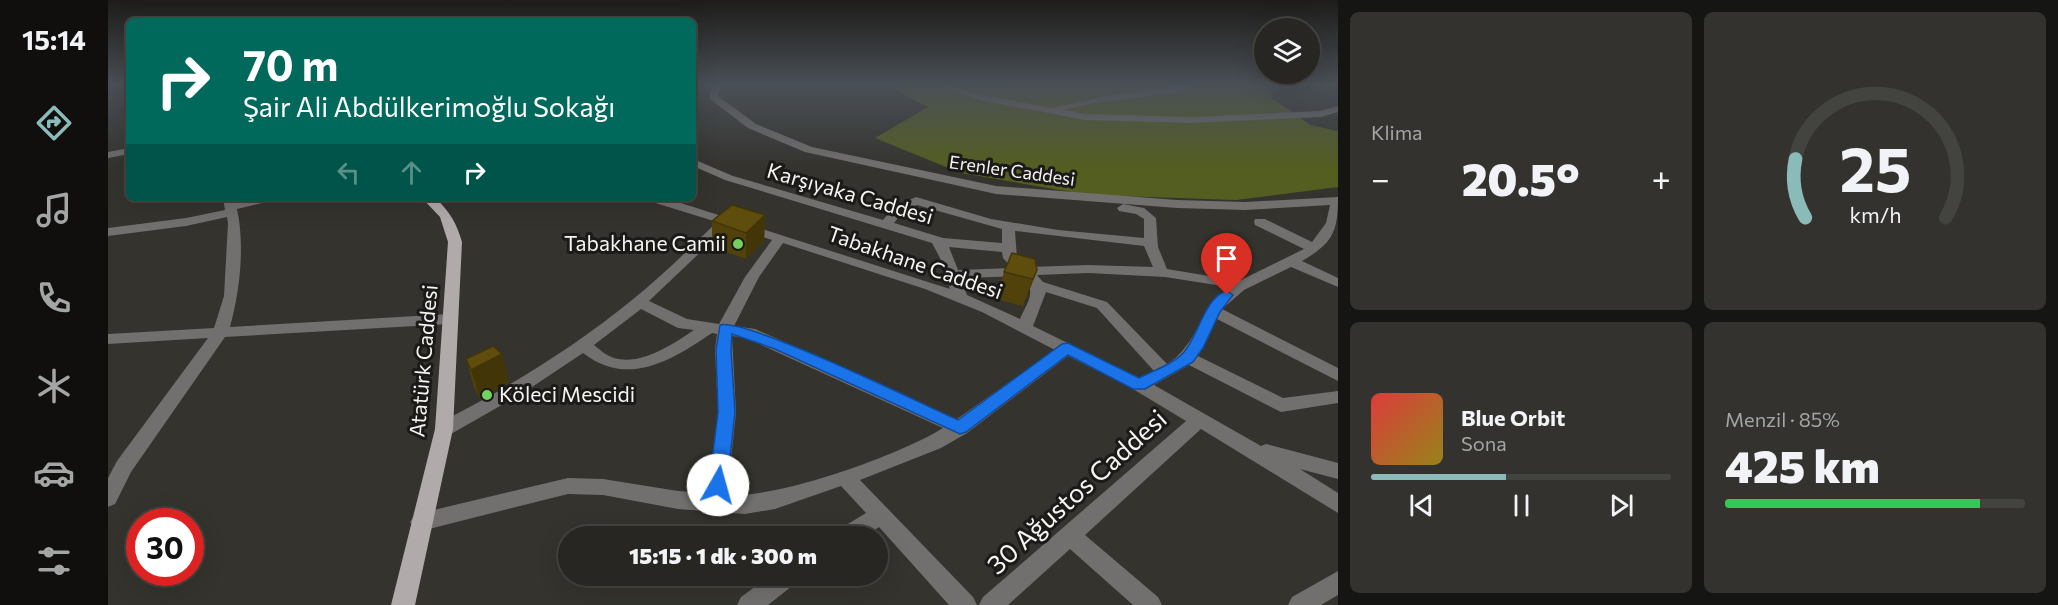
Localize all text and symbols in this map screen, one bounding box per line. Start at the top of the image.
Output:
map controls [1254,18,1320,84]
button: layers [1254,18,1320,84]
text: 15:14 [22,23,86,56]
text: 70 m [243,38,338,90]
icon: right [144,42,222,120]
text: Şair Ali Abdülkerimoğlu Sokağı [243,90,615,123]
icon: directions [33,102,75,144]
text: Klima [1371,120,1423,144]
text: 25 [1839,129,1911,205]
street label: Erenler Caddesi [948,150,1077,190]
text: 20.5° [1462,150,1580,205]
icon: left [332,156,365,189]
icon: ahead [395,156,428,189]
icon: right [458,156,491,189]
street label: Karşıyaka Caddesi [764,157,936,228]
text: − [1371,157,1390,198]
text: + [1652,157,1671,198]
icon: music [33,189,75,231]
text: km/h [1849,201,1901,227]
street label: Tabakhane Caddesi [825,220,1006,303]
place label: Tabakhane Camii [564,230,726,255]
pin [1201,233,1252,295]
marker: Tabakhane Camii [731,237,745,251]
icon: arrive [1210,242,1243,275]
icon: phone [33,277,75,319]
street label: Atatürk Caddesi [403,284,442,438]
icon: climate [33,365,75,407]
place label: Köleci Mescidi [499,381,635,406]
marker: Köleci Mescidi [480,388,494,402]
street label: 30 Ağustos Caddesi [980,402,1172,580]
text: Blue Orbit [1461,404,1565,431]
text: Menzil · 85% [1725,407,1840,431]
text: Sona [1461,431,1507,455]
text: 425 km [1725,437,1880,492]
icon: car [33,452,75,494]
position arrow [686,453,750,517]
icon: previous [1405,489,1438,522]
icon: pause [1505,489,1538,522]
icon: next [1605,489,1638,522]
speed limit sign: 30 [126,508,204,586]
icon: filters [33,540,75,582]
text: 15:15 · 1 dk · 300 m [629,542,817,569]

